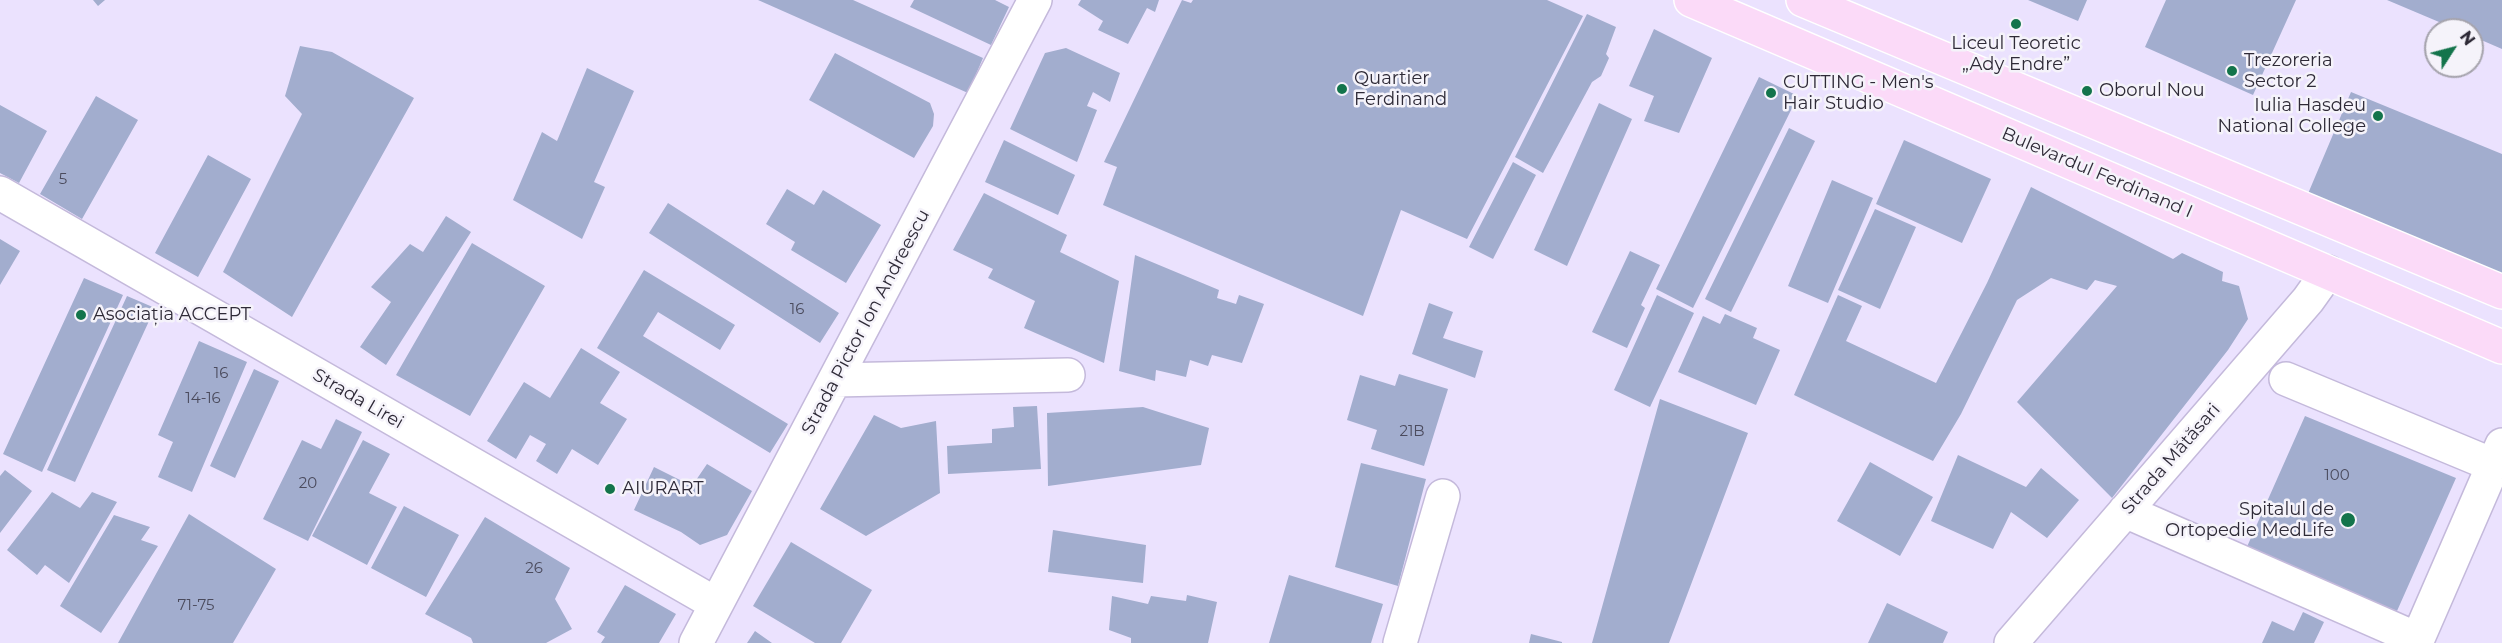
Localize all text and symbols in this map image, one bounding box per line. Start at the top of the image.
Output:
marker: Liceul Teoretic „Ady Endre” [2009,17,2023,31]
north arrow [2424,18,2484,78]
text: N [2456,27,2479,49]
place label: Liceul Teoretic „Ady Endre” [1951,33,2081,76]
place label: Trezoreria Sector 2 [2244,50,2333,92]
marker: Trezoreria Sector 2 [2225,64,2239,78]
place label: Quartier Ferdinand [1354,68,1447,110]
place label: CUTTING - Men's Hair Studio [1783,72,1934,115]
place label: Oborul Nou [2099,80,2204,102]
marker: Quartier Ferdinand [1335,82,1349,96]
marker: Oborul Nou [2080,84,2094,98]
marker: CUTTING - Men's Hair Studio [1764,86,1778,100]
place label: Iulia Hasdeu National College [2218,95,2366,138]
marker: Iulia Hasdeu National College [2371,109,2385,123]
street label: Bulevardul Ferdinand I [1998,123,2196,223]
house number: 5 [59,171,67,189]
street label: Strada Pictor Ion Andreescu [797,206,935,438]
house number: 16 [790,301,804,319]
place label: Asociația ACCEPT [93,304,251,326]
marker: Asociația ACCEPT [74,308,88,322]
street label: Strada Lirei [309,364,407,434]
house number: 16 [214,365,228,383]
house number: 14-16 [185,390,221,408]
street label: Strada Mătăsari [2117,399,2225,519]
house number: 21B [1399,423,1425,441]
house number: 100 [2324,467,2350,485]
house number: 20 [299,475,317,493]
place label: AIURART [622,478,704,500]
marker: AIURART [603,482,617,496]
place label: Spitalul de Ortopedie MedLife [2165,499,2334,542]
marker: Spitalul de Ortopedie MedLife [2339,511,2357,529]
house number: 26 [525,560,543,578]
house number: 71-75 [177,597,215,615]

